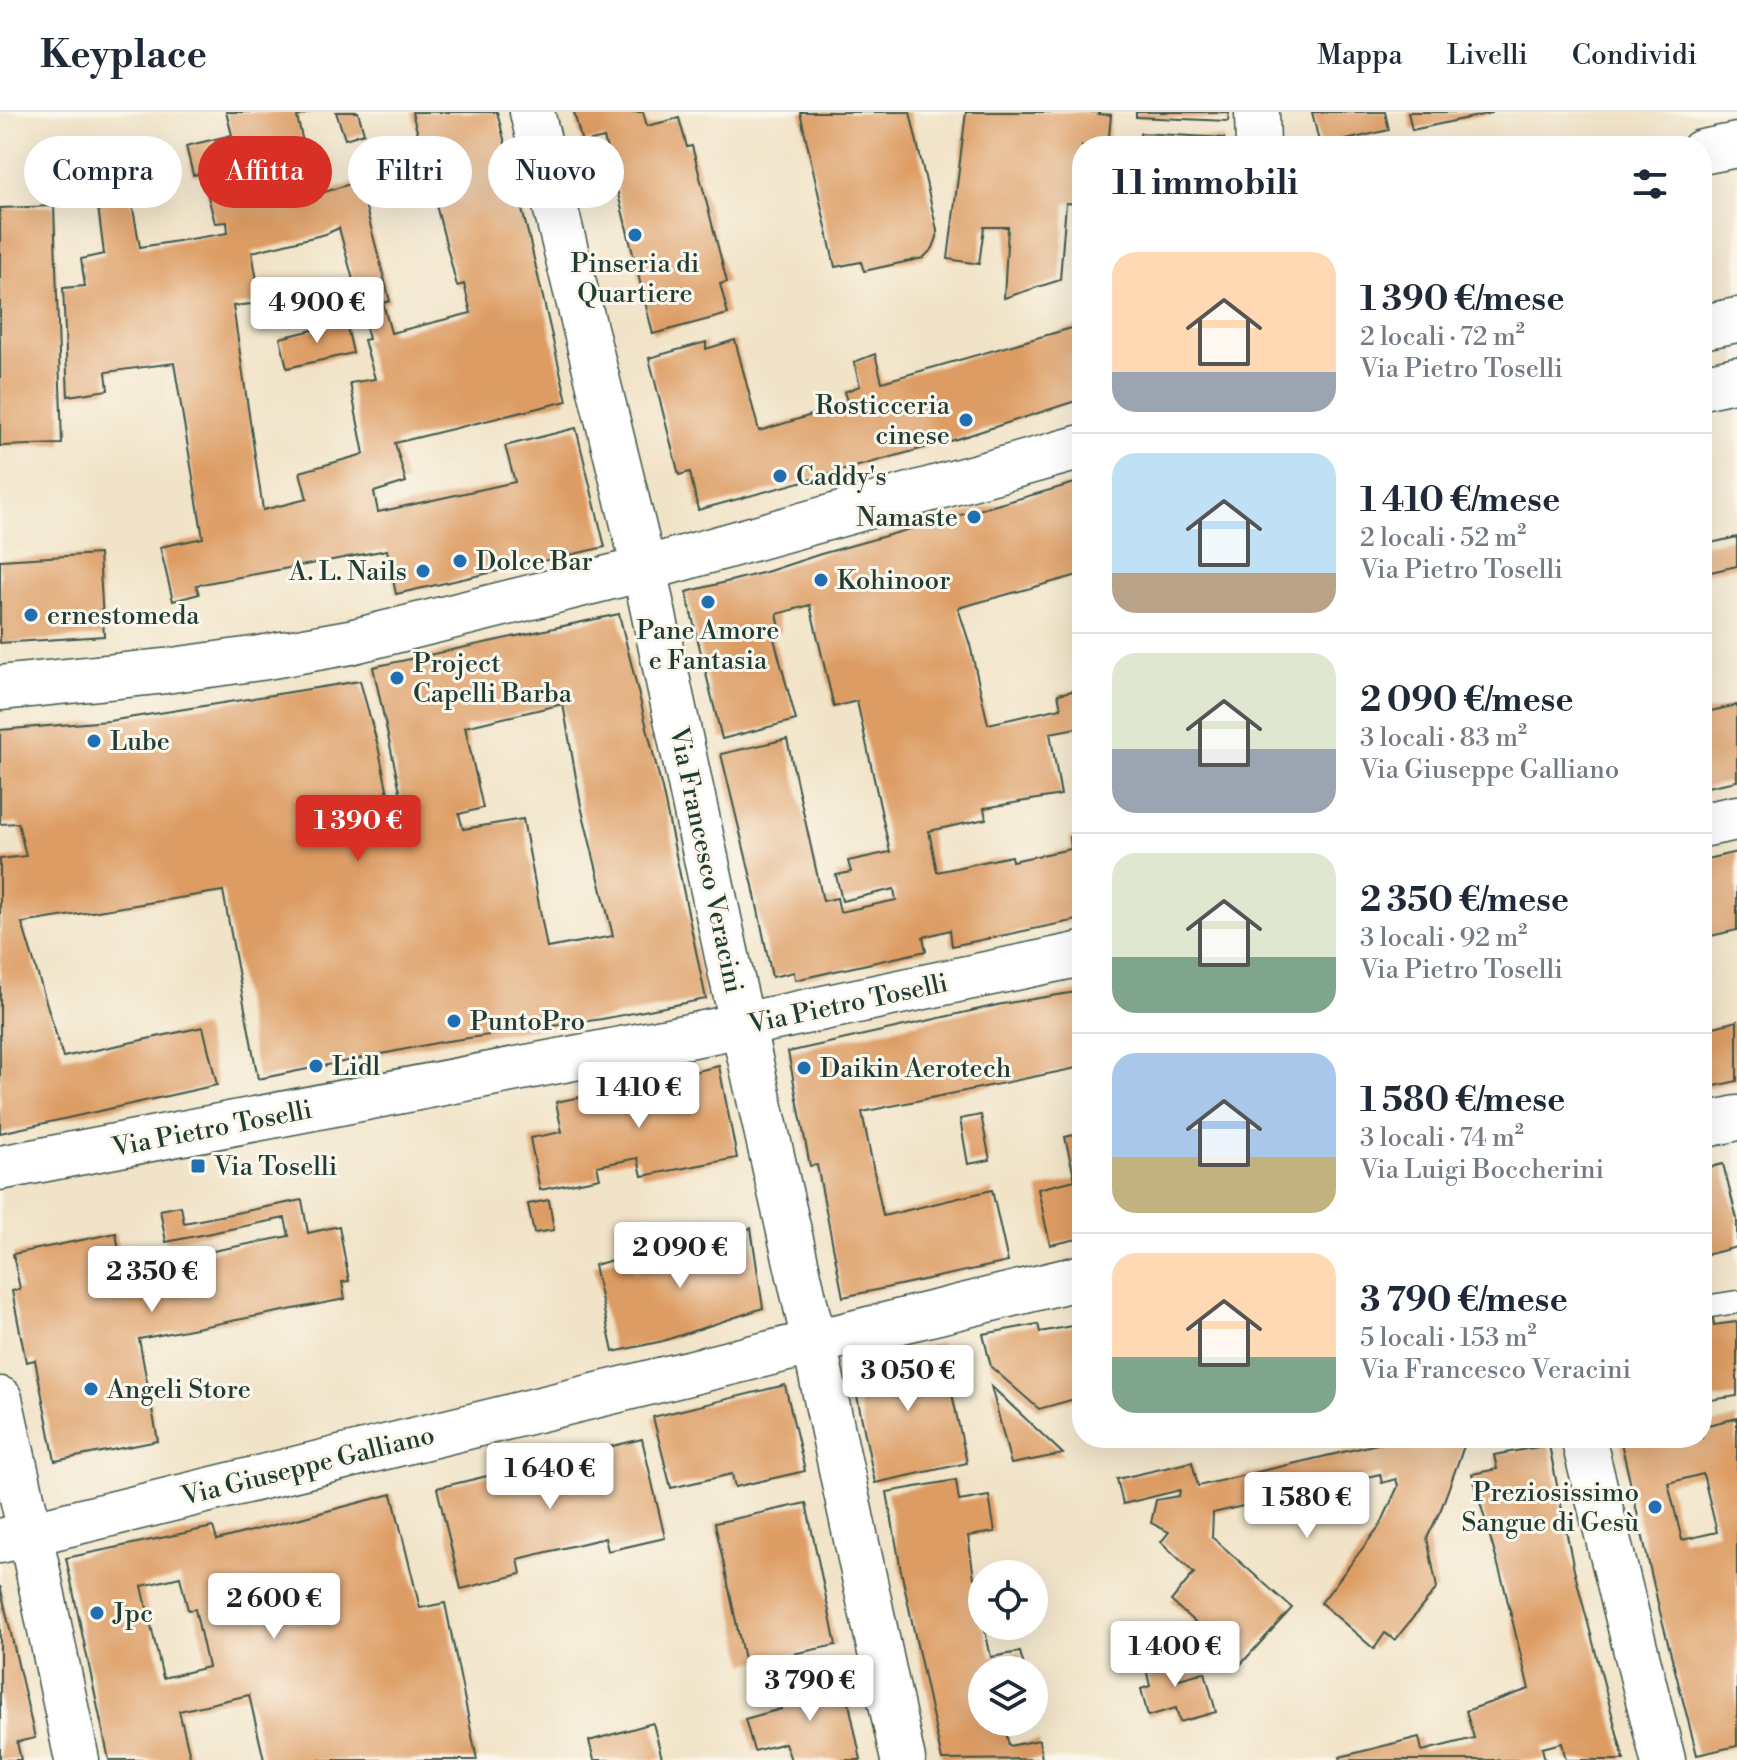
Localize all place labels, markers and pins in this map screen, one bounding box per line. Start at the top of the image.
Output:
marker: Pinseria di Quartiere [626,226,644,244]
place label: Pinseria di Quartiere [571,248,699,310]
pin: 4 900 € [243,277,391,345]
place label: Rosticceria cinese [815,390,951,452]
marker: Rosticceria cinese [957,411,975,429]
place label: Caddy's [796,461,887,493]
marker: Caddy's [771,467,789,485]
place label: Namaste [856,502,958,534]
marker: Namaste [965,508,983,526]
place label: Dolce Bar [476,546,593,578]
marker: Dolce Bar [451,552,469,570]
place label: A. L. Nails [288,556,407,588]
marker: A. L. Nails [414,562,432,580]
place label: Kohinoor [837,565,950,597]
marker: Kohinoor [812,571,830,589]
marker: Pane Amore e Fantasia [699,593,717,611]
place label: ernestomeda [47,600,200,632]
marker: ernestomeda [22,606,40,624]
place label: Pane Amore e Fantasia [637,615,779,677]
place label: Project Capelli Barba [413,648,573,710]
marker: Project Capelli Barba [388,669,406,687]
place label: Lube [110,726,170,758]
marker: Lube [85,732,103,750]
pin: 1 390 € [284,795,432,863]
place label: PuntoPro [470,1006,585,1038]
marker: PuntoPro [445,1012,463,1030]
place label: Lidl [332,1051,381,1083]
place label: Daikin Aerotech [820,1053,1011,1085]
marker: Lidl [307,1057,325,1075]
marker: Daikin Aerotech [795,1059,813,1077]
pin: 1 410 € [565,1062,713,1130]
place label: Via Toselli [213,1151,337,1183]
marker: Via Toselli [189,1157,207,1175]
pin: 2 090 € [606,1222,754,1290]
pin: 2 350 € [78,1246,226,1314]
pin: 3 050 € [834,1345,982,1413]
place label: Angeli Store [106,1374,251,1406]
marker: Angeli Store [82,1380,100,1398]
pin: 1 640 € [476,1443,624,1511]
pin: 1 580 € [1233,1472,1381,1540]
place label: Preziosissimo Sangue di Gesù [1461,1477,1639,1539]
marker: Preziosissimo Sangue di Gesù [1646,1498,1664,1516]
pin: 2 600 € [200,1573,348,1641]
place label: Jpc [112,1598,153,1630]
marker: Jpc [88,1604,106,1622]
pin: 1 400 € [1101,1621,1249,1689]
pin: 3 790 € [736,1655,884,1723]

